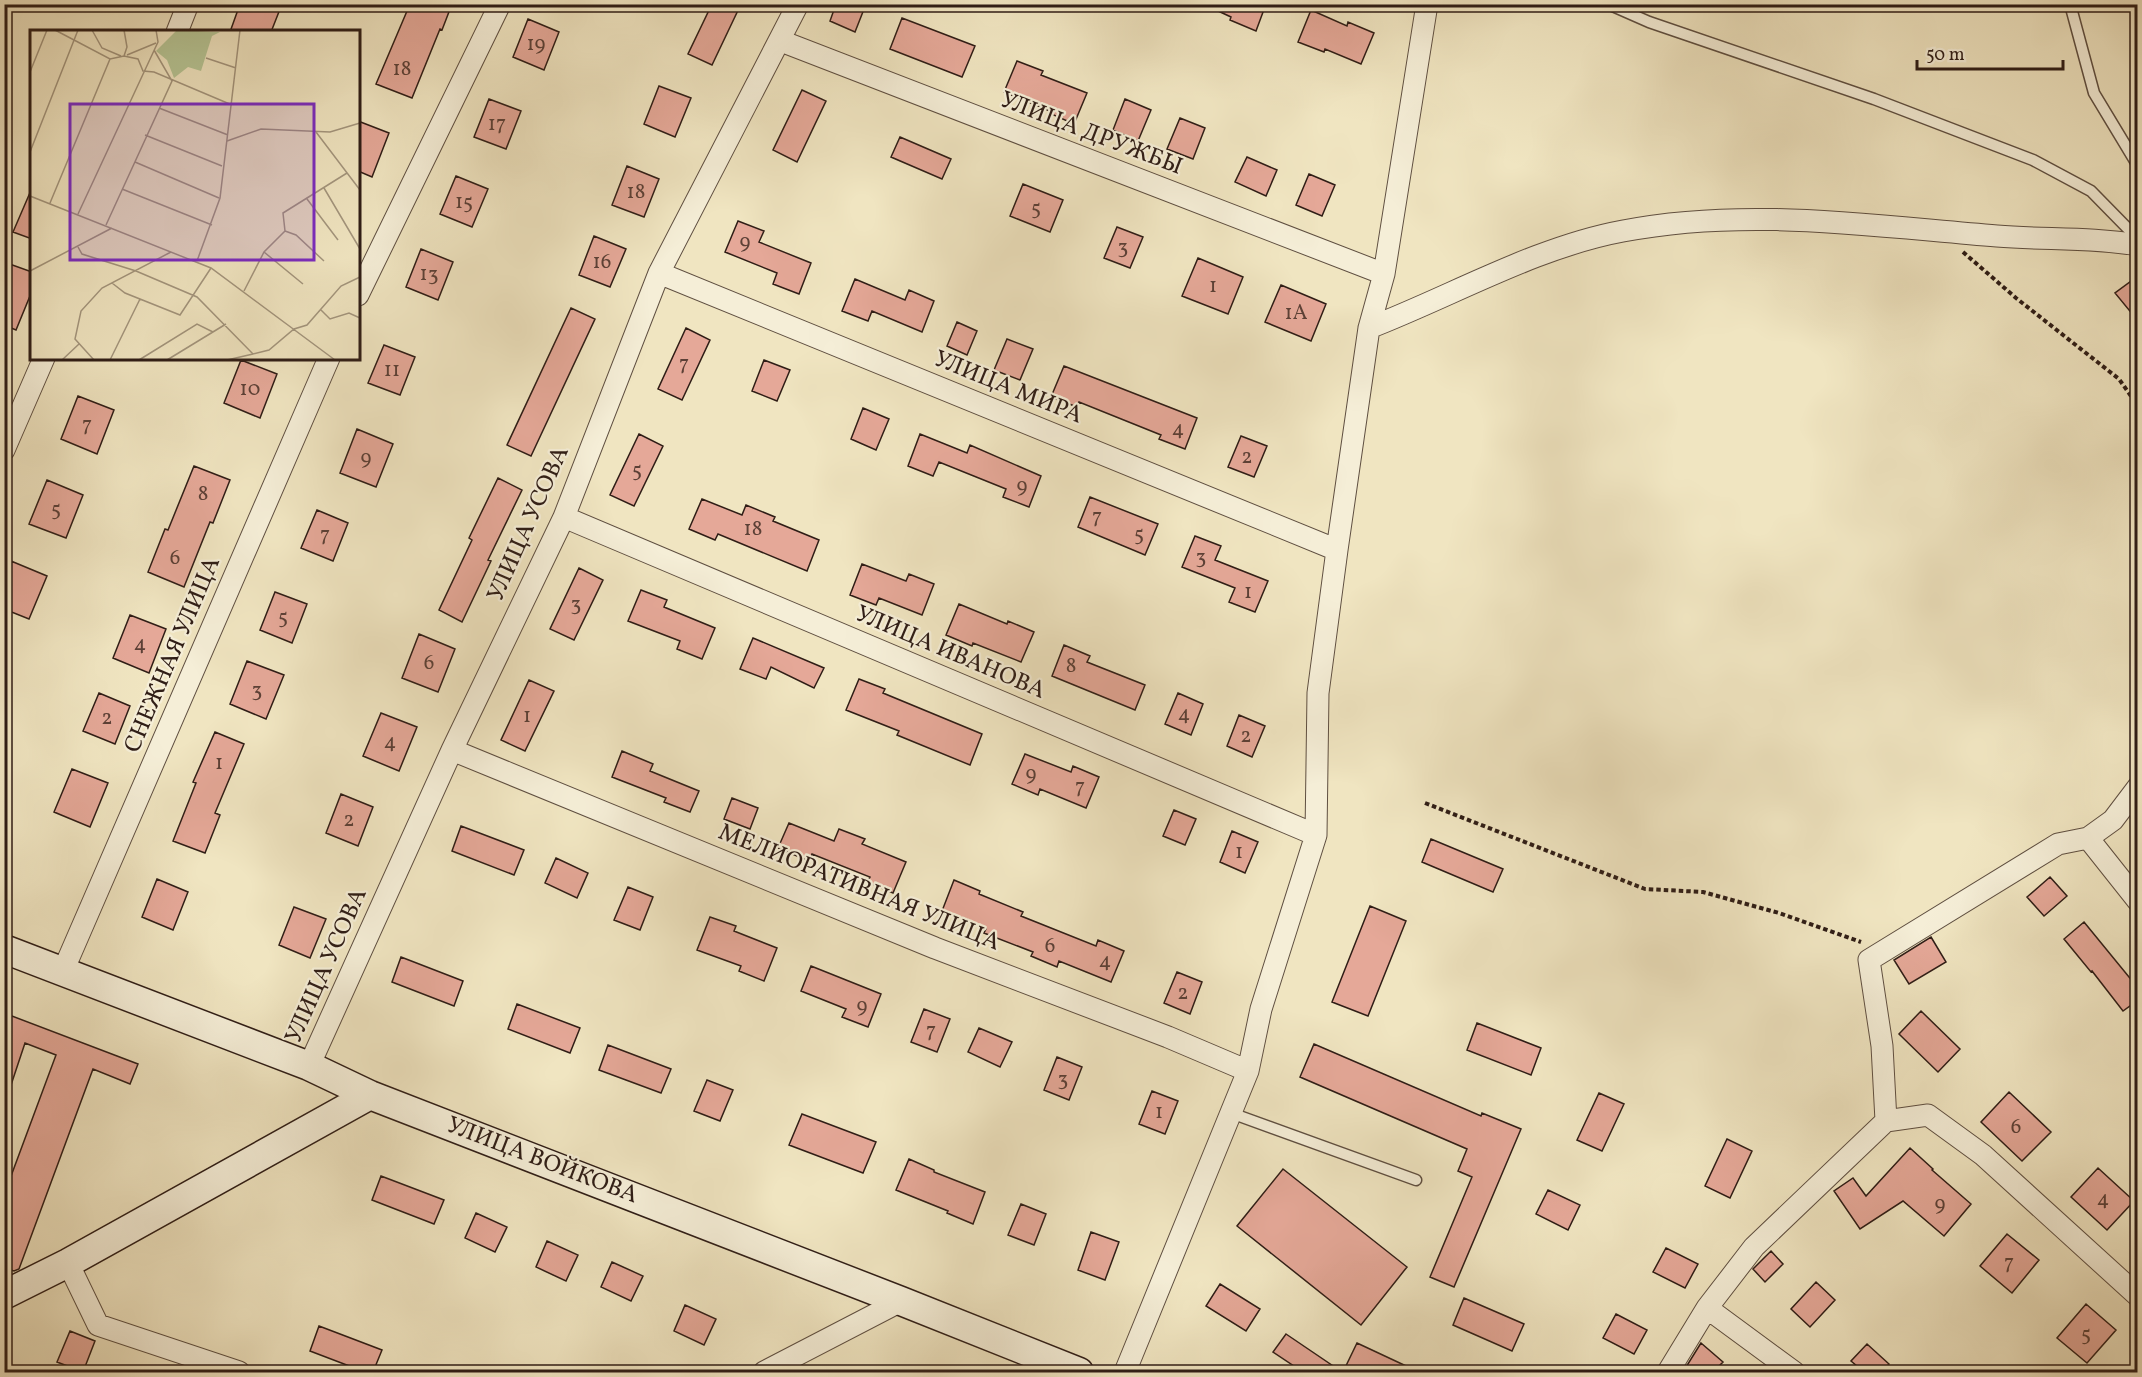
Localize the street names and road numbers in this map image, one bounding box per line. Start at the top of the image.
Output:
street label: УЛИЦА ДРУЖБЫ [995,83,1187,185]
street label: УЛИЦА МИРА [928,343,1088,433]
street label: УЛИЦА УСОВА [480,441,578,607]
street label: СНЕЖНАЯ УЛИЦА [116,552,230,758]
street label: УЛИЦА ИВАНОВА [850,598,1051,708]
street label: МЕЛИОРАТИВНАЯ УЛИЦА [713,816,1005,960]
street label: УЛИЦА УСОВА [278,883,376,1049]
street label: УЛИЦА ВОЙКОВА [441,1109,643,1213]

